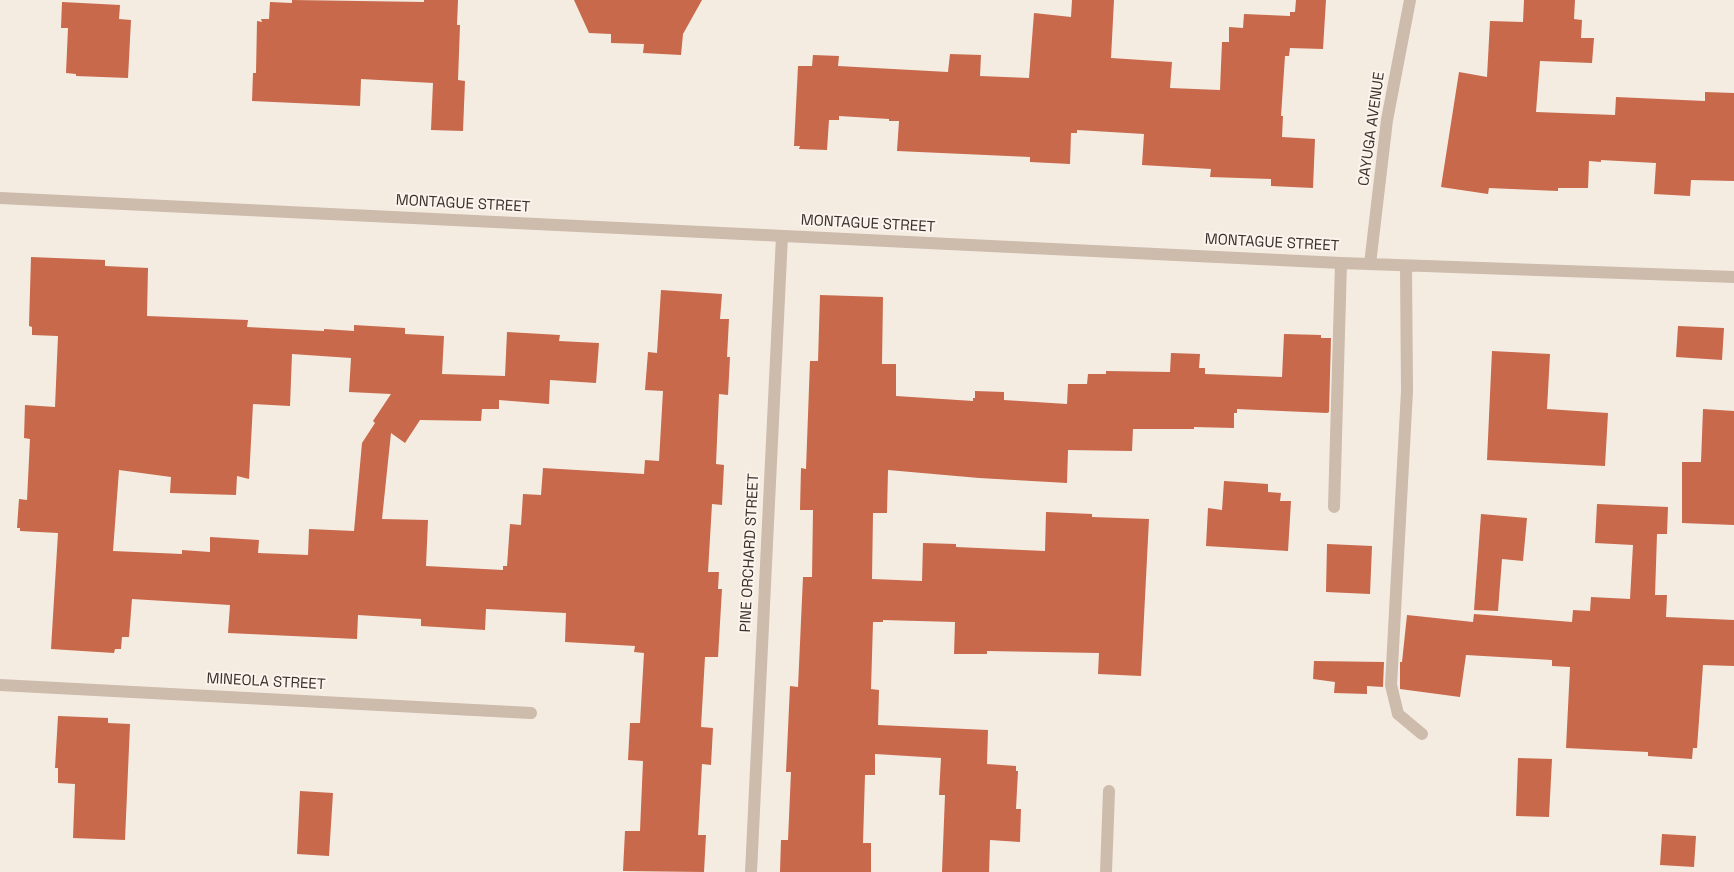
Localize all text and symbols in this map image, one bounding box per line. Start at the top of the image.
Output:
street label: CAYUGA AVENUE [1355,71,1389,187]
street label: MONTAGUE STREET [395,191,531,217]
street label: MONTAGUE STREET [800,211,936,237]
street label: MONTAGUE STREET [1204,230,1340,256]
street label: PINE ORCHARD STREET [737,473,763,633]
street label: MINEOLA STREET [206,670,326,694]

